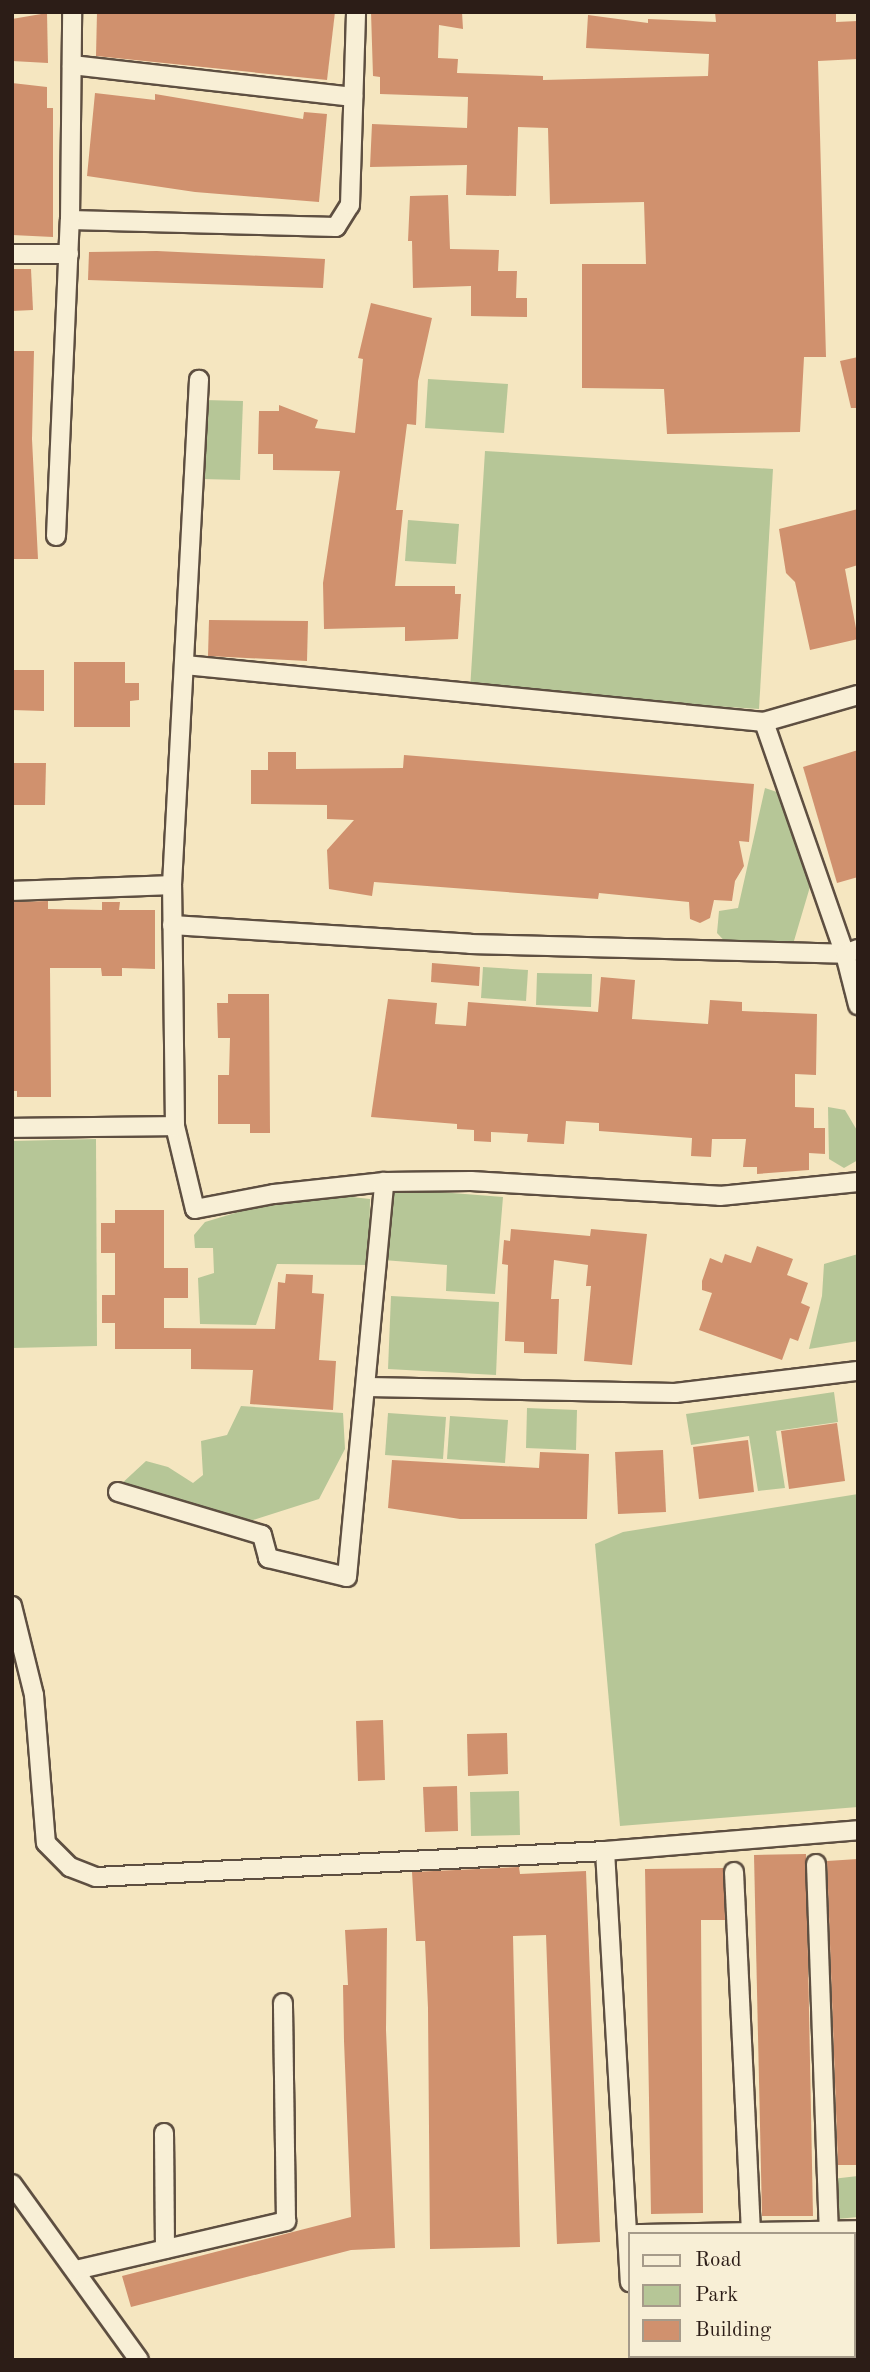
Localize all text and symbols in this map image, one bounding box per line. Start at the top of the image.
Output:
legend [628,2232,856,2358]
text: Road [695,2250,742,2271]
text: Park [695,2285,738,2306]
text: Building [695,2320,771,2341]

